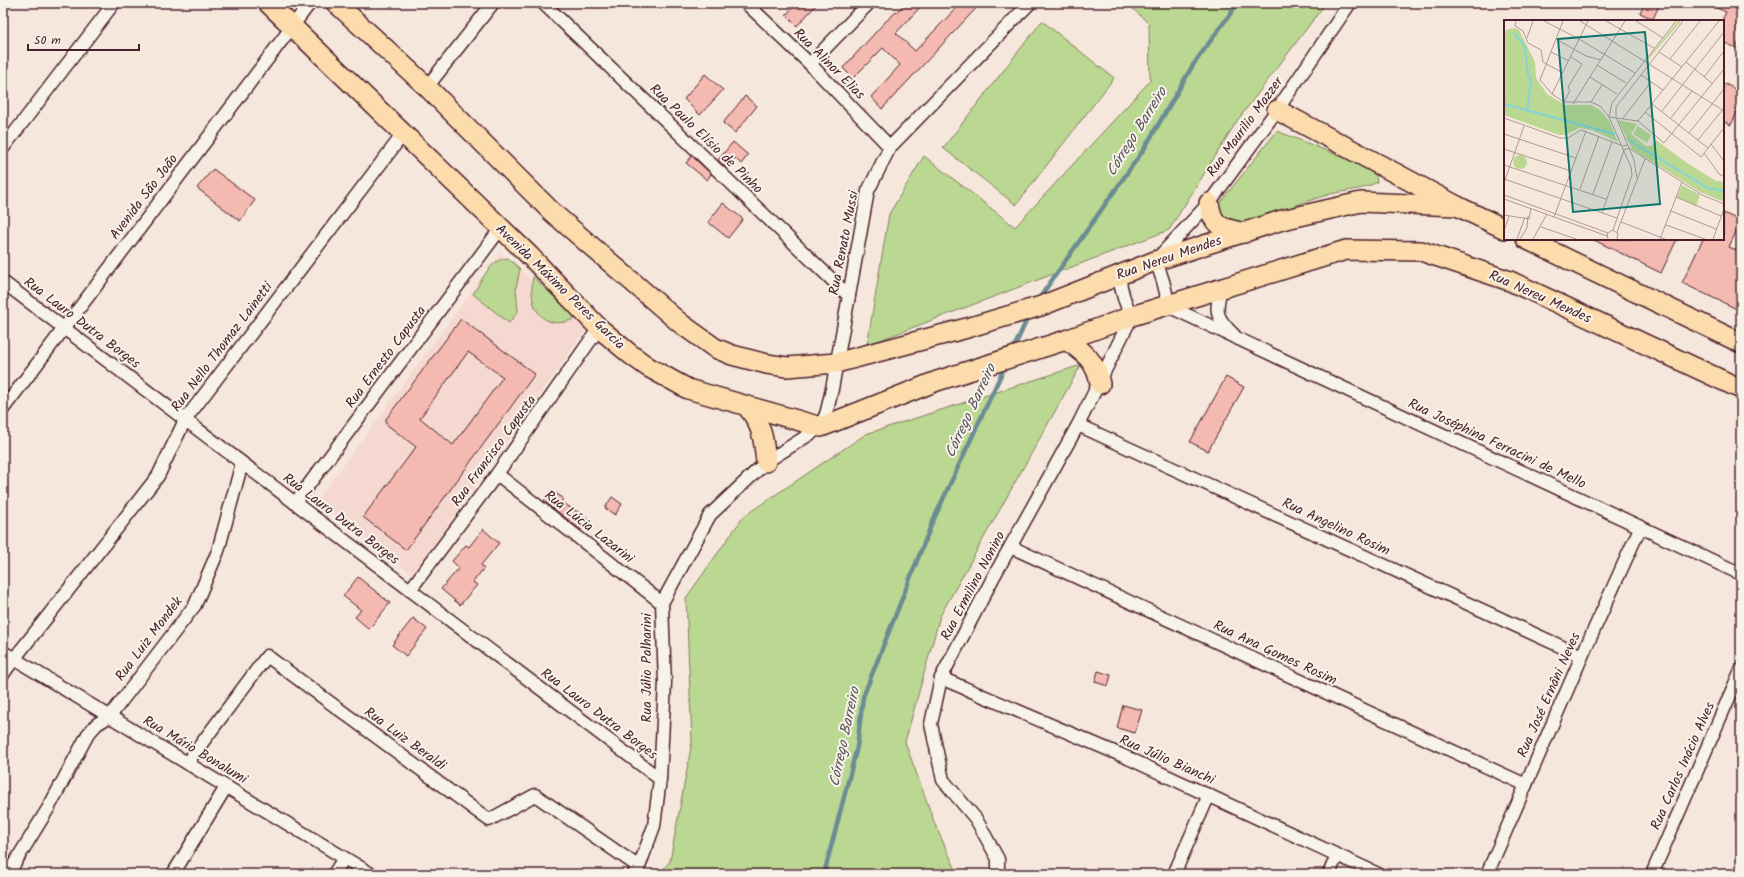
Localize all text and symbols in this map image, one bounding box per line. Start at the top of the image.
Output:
inset map [1504,20,1724,240]
street label: Rua Alinor Elias [788,23,870,105]
scale bar [28,26,139,52]
text: 50 m [34,31,61,50]
street label: Rua Maurilio Mazzer [1201,71,1290,182]
street label: Rua Paulo Elísio de Pinho [644,79,768,199]
water label: Córrego Barreiro [1100,82,1175,181]
street label: Avenida São João [104,149,184,245]
street label: Rua Renato Mussi [823,188,865,297]
street label: Avenida Máximo Peres Garcia [490,219,630,355]
street label: Rua Nereu Mendes [1113,230,1225,286]
street label: Rua Nereu Mendes [1485,265,1595,329]
street label: Rua Lauro Dutra Borges [19,272,145,374]
street label: Rua Nello Thomaz Lainetti [166,277,279,417]
street label: Rua Ernesto Capusta [340,301,432,413]
water label: Córrego Barreiro [939,359,1004,462]
street label: Rua Francisco Capusta [446,391,542,511]
street label: Rua Joséphina Ferracini de Mello [1404,393,1590,495]
street label: Rua Lauro Dutra Borges [278,468,404,570]
street label: Rua Lúcia Lazarini [539,485,639,570]
street label: Rua Angelino Rosim [1278,492,1394,562]
street label: Rua Ermilino Nonino [935,527,1011,645]
street label: Rua Luiz Mondek [110,592,189,686]
street label: Rua Júlio Palharini [636,613,658,723]
street label: Rua Ana Gomes Rosim [1210,615,1340,691]
street label: Rua José Ernâni Neves [1512,629,1587,761]
street label: Rua Lauro Dutra Borges [536,663,662,765]
water label: Córrego Barreiro [823,684,867,789]
street label: Rua Carlos Inácio Alves [1645,698,1721,834]
street label: Rua Luiz Beraldi [359,702,451,777]
street label: Rua Mário Bonalumi [139,710,252,790]
street label: Rua Júlio Bianchi [1116,729,1219,791]

